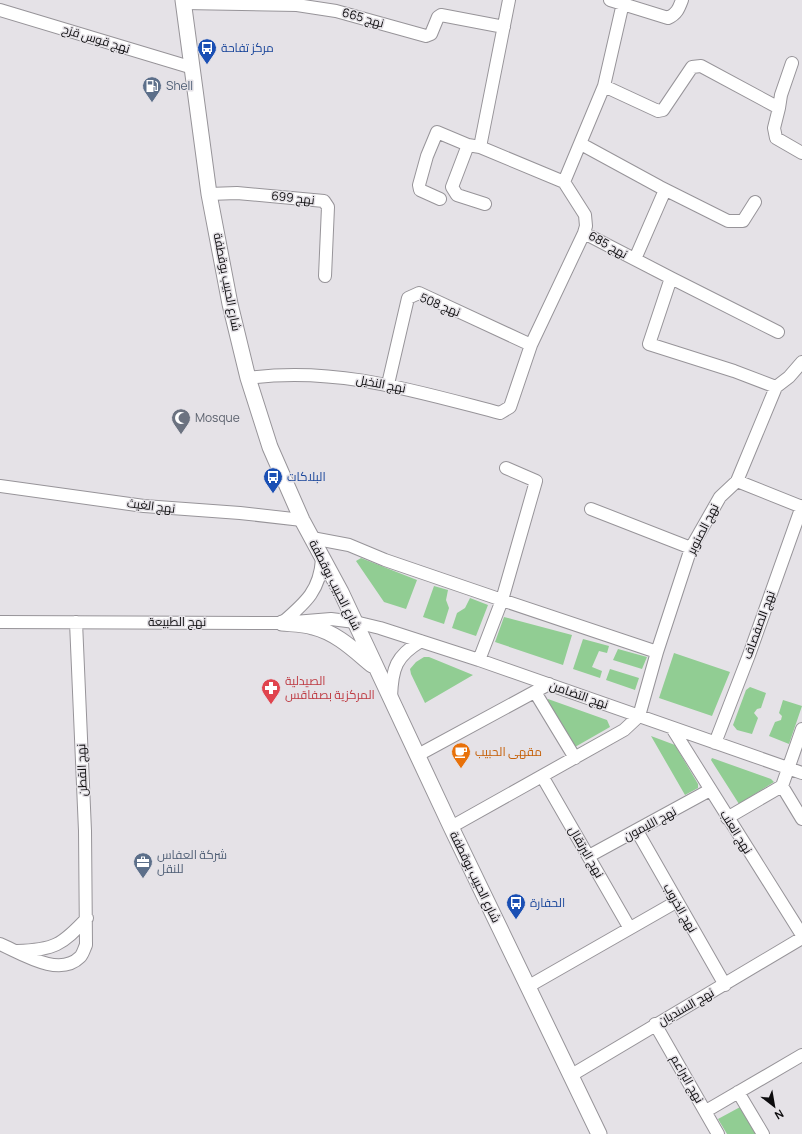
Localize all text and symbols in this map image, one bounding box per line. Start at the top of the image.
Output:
street label: نهج 665 [340,3,386,32]
street label: نهج قوس قزح [60,20,132,57]
bus stop icon: مركز تفاحة [196,37,218,65]
place label: مركز تفاحة [221,39,274,56]
fuel station icon: Shell [141,75,163,103]
place label: Shell [166,77,193,94]
street label: نهج 699 [271,187,315,208]
street label: نهج 685 [586,227,631,262]
street label: شارع الحبيب بوقطفة [210,231,245,333]
street label: نهج 508 [417,289,463,320]
street label: نهج النخيل [355,370,407,397]
mosque icon: Mosque [170,407,192,435]
place label: Mosque [195,409,240,426]
bus stop icon: البلاكات [262,466,284,494]
place label: البلاكات [287,468,326,485]
street label: نهج الغيث [126,494,176,517]
street label: نهج الصنوبر [682,500,723,558]
street label: شارع الحبيب بوقطفة [305,537,366,633]
street label: نهج الصفصاف [738,588,779,661]
street label: نهج الطبيعة [148,613,206,630]
place label: الصيدلية المركزية بصفاقس [285,672,375,703]
pharmacy icon: الصيدلية المركزية بصفاقس [260,677,282,705]
street label: نهج التضامن [548,677,611,712]
cafe icon: مقهى الحبيب [450,741,472,769]
street label: نهج القطن [72,743,91,797]
place label: مقهى الحبيب [475,743,542,760]
street label: نهج الليمون [620,802,679,845]
street label: نهج العنب [716,807,756,857]
street label: نهج البرتقال [565,823,608,881]
street label: شارع الحبيب بوقطفة [446,828,505,925]
place label: شركة العفاس للنقل [157,846,227,877]
office icon: شركة العفاس للنقل [132,851,154,879]
street label: نهج الخروب [659,880,701,936]
bus stop icon: الحفارة [505,892,527,920]
place label: الحفارة [530,894,565,911]
street label: نهج السنديان [654,984,717,1030]
street label: نهج البراعم [667,1052,708,1106]
north arrow [754,1086,794,1126]
text: N [772,1107,787,1124]

